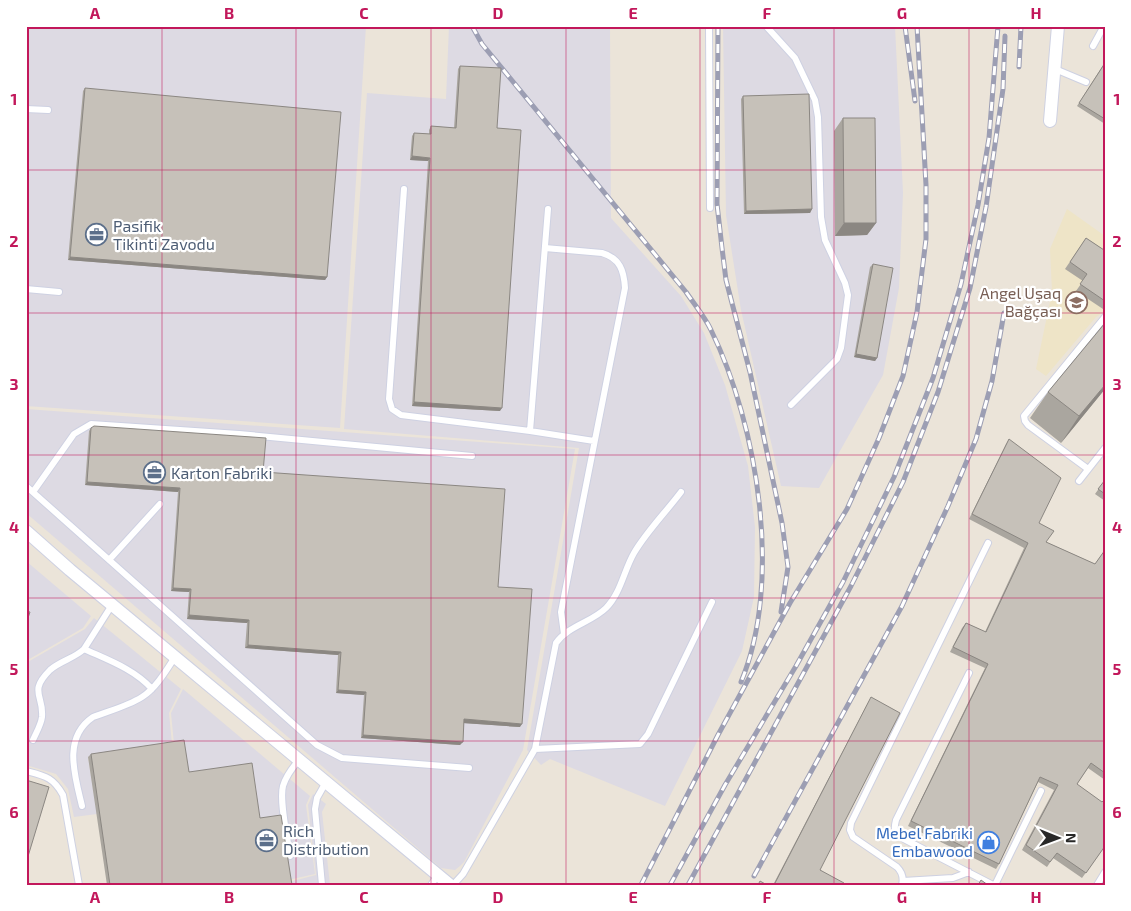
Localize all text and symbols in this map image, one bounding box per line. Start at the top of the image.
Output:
text: A [90,3,101,22]
text: B [224,3,234,22]
text: C [359,3,369,22]
text: D [493,3,504,22]
text: E [628,3,638,22]
text: F [763,3,772,22]
text: G [897,3,907,22]
text: H [1030,3,1042,22]
text: 1 [11,89,17,108]
text: 1 [1114,89,1120,108]
place label: Pasifik Tikinti Zavodu [113,216,215,253]
office icon: Pasifik Tikinti Zavodu [85,223,109,247]
text: 2 [9,231,19,250]
text: 2 [1112,231,1122,250]
place label: Angel Uşaq Bağçası [980,283,1061,321]
school or university icon: Angel Uşaq Bağçası [1065,290,1089,314]
text: 3 [9,374,19,393]
text: 3 [1112,374,1122,393]
office icon: Karton Fabriki [143,461,167,485]
place label: Karton Fabriki [171,463,272,482]
text: 4 [9,517,19,536]
text: 4 [1112,517,1122,536]
text: 5 [10,659,19,678]
text: 5 [1113,659,1122,678]
text: 6 [9,802,19,821]
text: 6 [1112,802,1122,821]
north arrow [1034,814,1084,864]
place label: Rich Distribution [283,821,369,858]
place label: Mebel Fabriki Embawood [876,823,973,860]
office icon: Rich Distribution [255,828,279,852]
shop icon: Mebel Fabriki Embawood [977,830,1001,854]
text: N [1063,833,1080,843]
text: A [90,887,101,906]
text: B [224,887,234,906]
text: C [359,887,369,906]
text: D [493,887,504,906]
text: E [628,887,638,906]
text: F [763,887,772,906]
text: G [897,887,907,906]
text: H [1030,887,1042,906]

